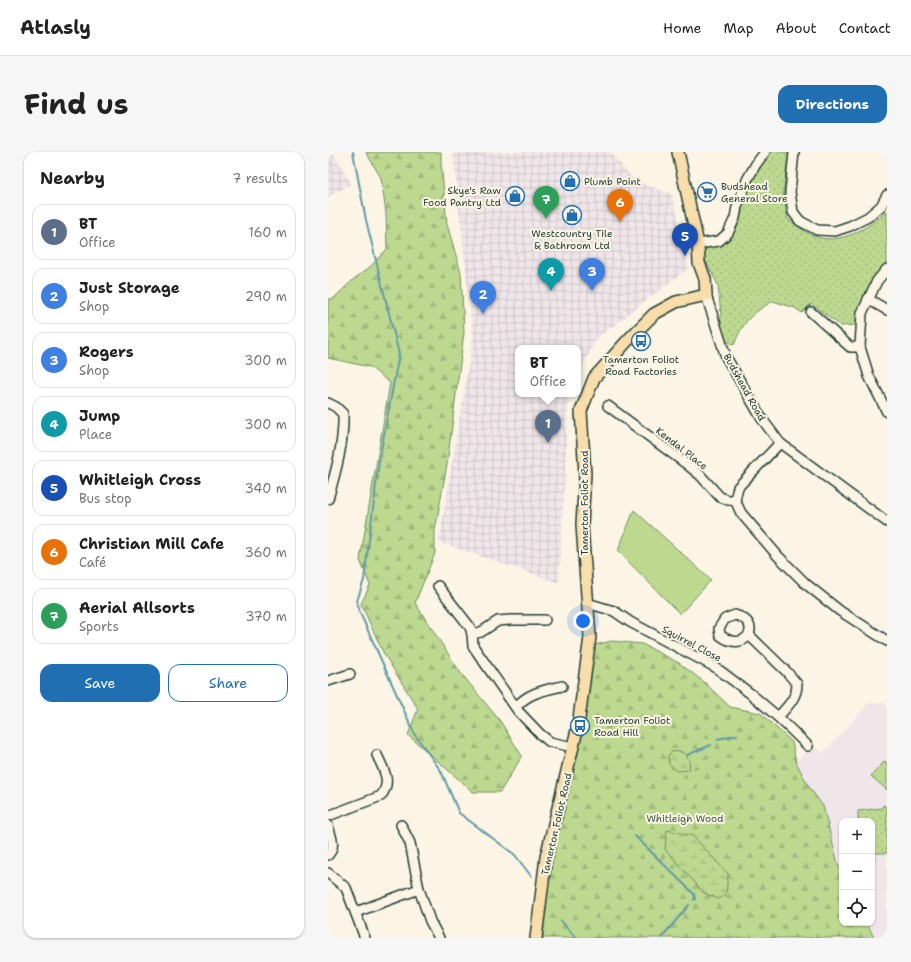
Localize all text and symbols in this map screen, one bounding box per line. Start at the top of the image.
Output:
text: Atlasly [20,15,91,40]
text: Home [663,19,702,37]
text: Map [724,19,754,37]
text: About [776,19,817,37]
text: Contact [839,19,891,37]
text: Find us [24,85,129,123]
button: Directions [778,85,887,123]
text: Nearby [40,167,105,189]
text: 7 results [232,170,288,187]
shop icon: Plumb Point [559,170,581,192]
place label: Plumb Point [584,175,641,188]
place label: Budshead General Store [721,180,788,205]
supermarket icon: Budshead General Store [696,181,718,203]
place label: Skye's Raw Food Pantry Ltd [423,184,502,209]
shop icon: Skye's Raw Food Pantry Ltd [504,185,526,207]
pin: 7 [533,186,559,219]
pin: 6 [607,189,633,222]
shop icon: Westcountry Tile & Bathroom Ltd [561,204,583,226]
text: BT [79,214,97,234]
pin: 5 [672,223,698,256]
text: 1 [51,224,57,241]
text: 160 m [249,224,287,241]
place label: Westcountry Tile & Bathroom Ltd [531,227,613,252]
text: Office [79,234,116,251]
pin: 4 [538,258,564,291]
pin: 3 [579,258,605,291]
text: Just Storage [79,278,180,298]
pin: 2 [470,281,496,314]
text: 2 [49,288,59,305]
text: 290 m [245,288,287,305]
text: Shop [79,298,109,315]
bus stop icon: Tamerton Foliot Road Factories [630,330,652,352]
text: Rogers [79,342,134,362]
popup [515,345,581,397]
street label: Budshead Road [721,351,769,424]
text: 3 [49,352,59,369]
text: 300 m [244,352,287,369]
text: BT [530,353,548,373]
place label: Tamerton Foliot Road Factories [603,353,679,378]
text: Shop [79,362,109,379]
text: Office [530,373,566,390]
text: Jump [79,406,120,426]
pin: 1 [535,410,561,443]
text: 4 [49,416,59,433]
text: 300 m [244,416,287,433]
street label: Kendal Place [653,424,710,473]
text: Place [79,426,112,443]
street label: Tamerton Foliot Road [578,450,591,555]
text: Whitleigh Cross [79,470,201,490]
text: 5 [50,480,58,497]
text: 340 m [245,480,287,497]
text: Bus stop [79,490,131,507]
text: Christian Mill Cafe [79,534,224,554]
text: 6 [49,544,59,561]
text: 360 m [245,544,287,561]
text: Café [79,554,106,571]
text: Aerial Allsorts [79,598,195,618]
text: 7 [49,608,59,625]
text: 370 m [245,608,287,625]
your location [573,611,593,631]
text: Sports [79,618,119,635]
street label: Squirrel Close [660,622,724,665]
button: Save [40,664,160,702]
button: Share [168,664,288,702]
place label: Tamerton Foliot Road Hill [594,714,670,739]
bus stop icon: Tamerton Foliot Road Hill [569,715,591,737]
street label: Tamerton Foliot Road [538,771,575,877]
park label: Whitleigh Wood [646,812,724,825]
map controls [839,818,875,926]
button: + [839,818,875,854]
button: − [839,854,875,890]
button: locate [839,890,875,926]

